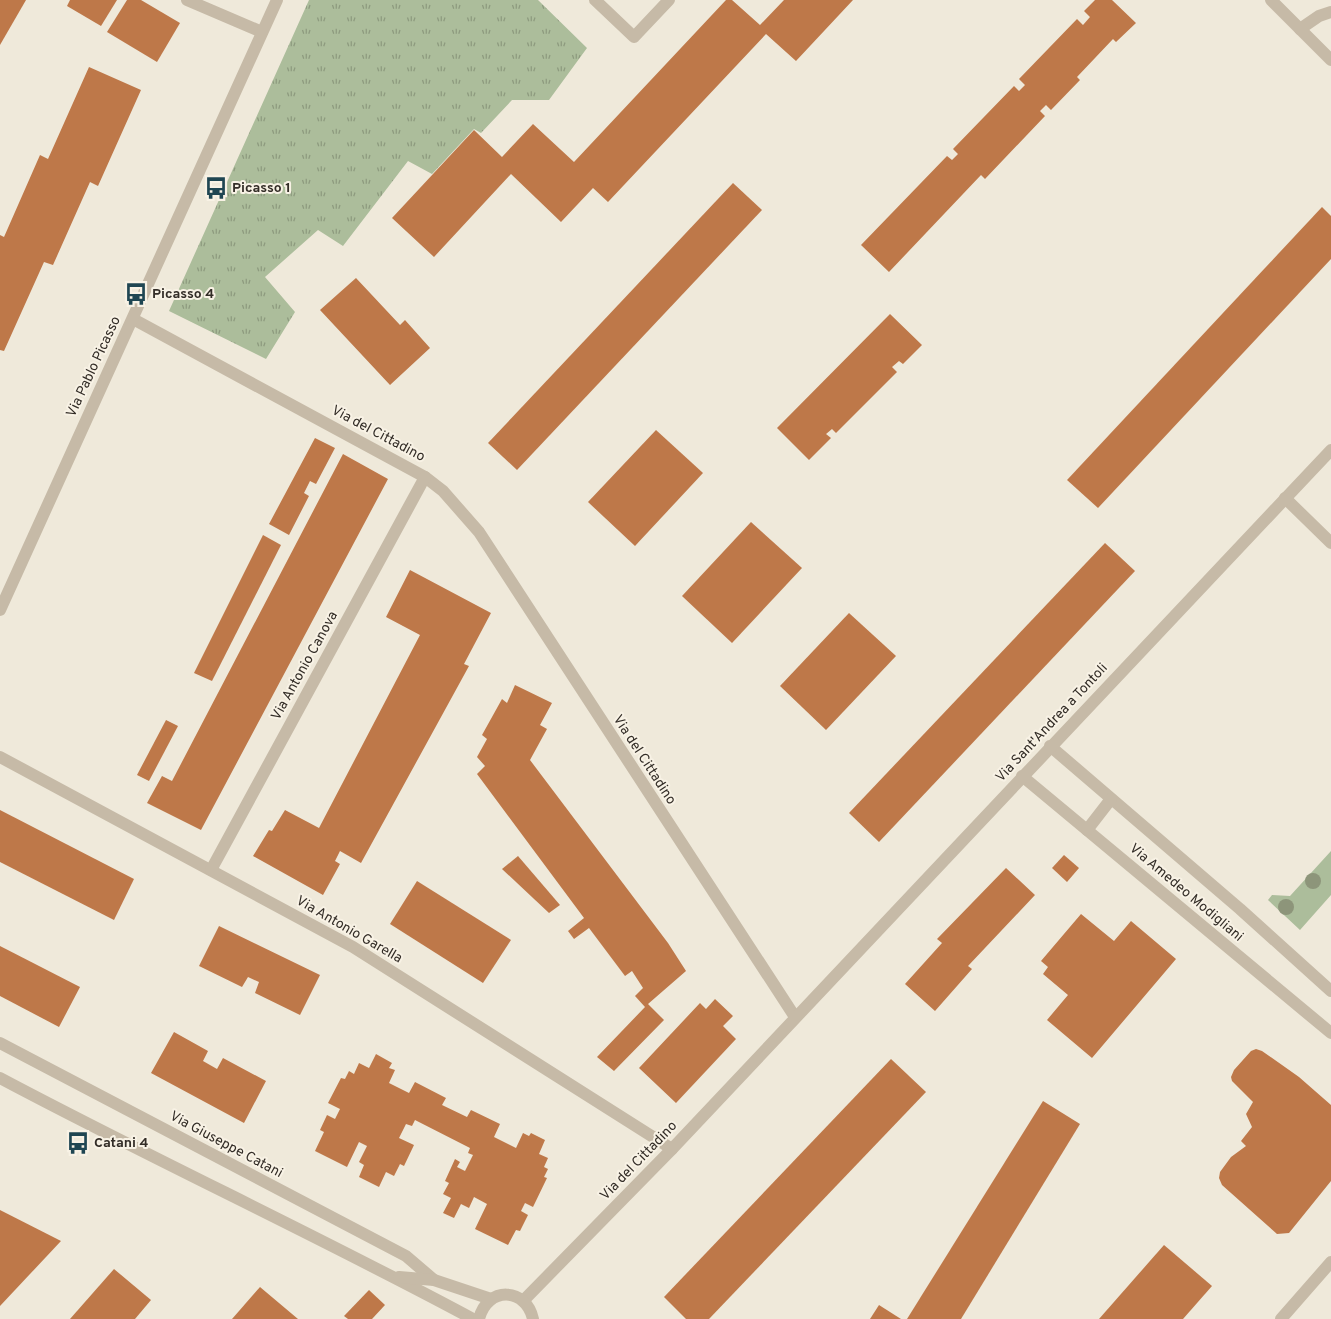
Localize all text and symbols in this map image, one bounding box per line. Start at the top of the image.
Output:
bus stop icon: Picasso 1 [203,175,229,201]
place label: Picasso 1 [232,180,291,197]
bus stop icon: Picasso 4 [123,281,149,307]
place label: Picasso 4 [152,286,214,303]
street label: Via Pablo Picasso [63,314,125,420]
street label: Via del Cittadino [328,402,428,466]
street label: Via Antonio Canova [268,608,342,724]
street label: Via Sant'Andrea a Tontoli [992,660,1112,786]
street label: Via del Cittadino [609,712,679,808]
street label: Via Amedeo Modigliani [1125,840,1247,946]
street label: Via Antonio Garella [293,893,405,967]
street label: Via Giuseppe Catani [167,1108,285,1182]
street label: Via del Cittadino [597,1118,681,1204]
bus stop icon: Catani 4 [65,1130,91,1156]
place label: Catani 4 [94,1135,149,1152]

